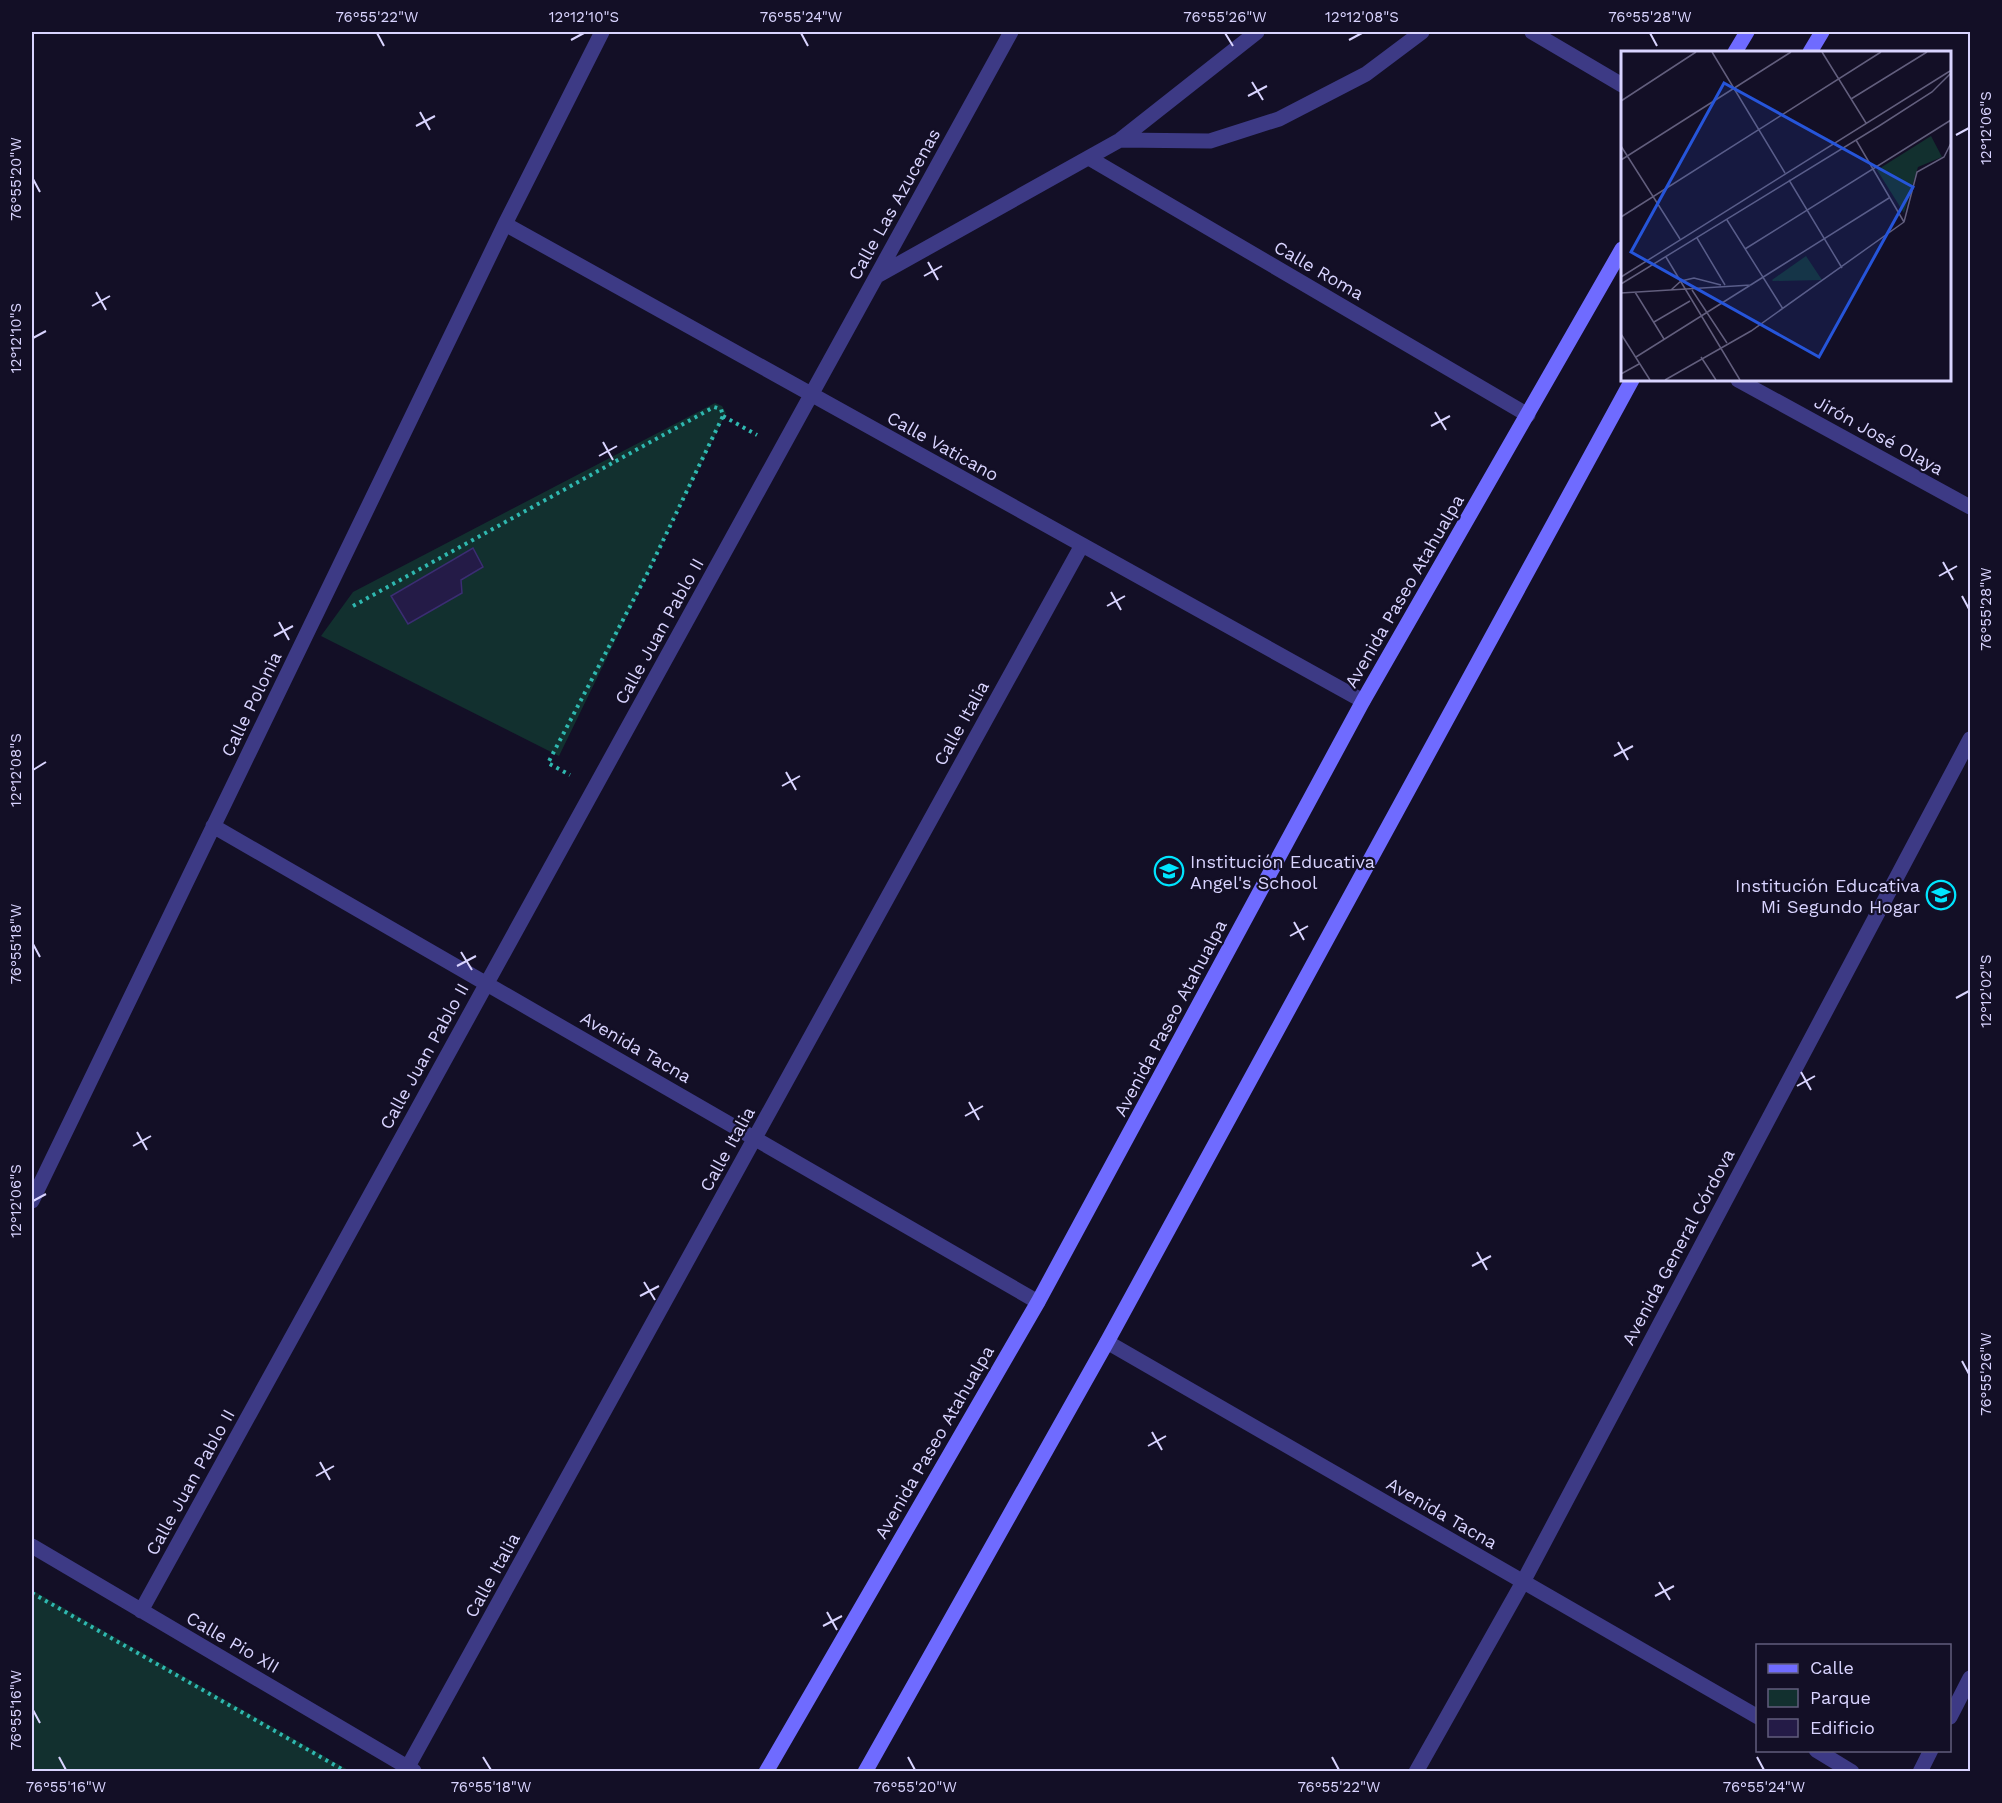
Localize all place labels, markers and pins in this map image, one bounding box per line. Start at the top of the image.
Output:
place label: Institución Educativa Angel's School [1190,851,1375,893]
school or university icon: Institución Educativa Angel's School [1153,855,1185,887]
place label: Institución Educativa Mi Segundo Hogar [1735,875,1920,917]
school or university icon: Institución Educativa Mi Segundo Hogar [1925,879,1957,911]

